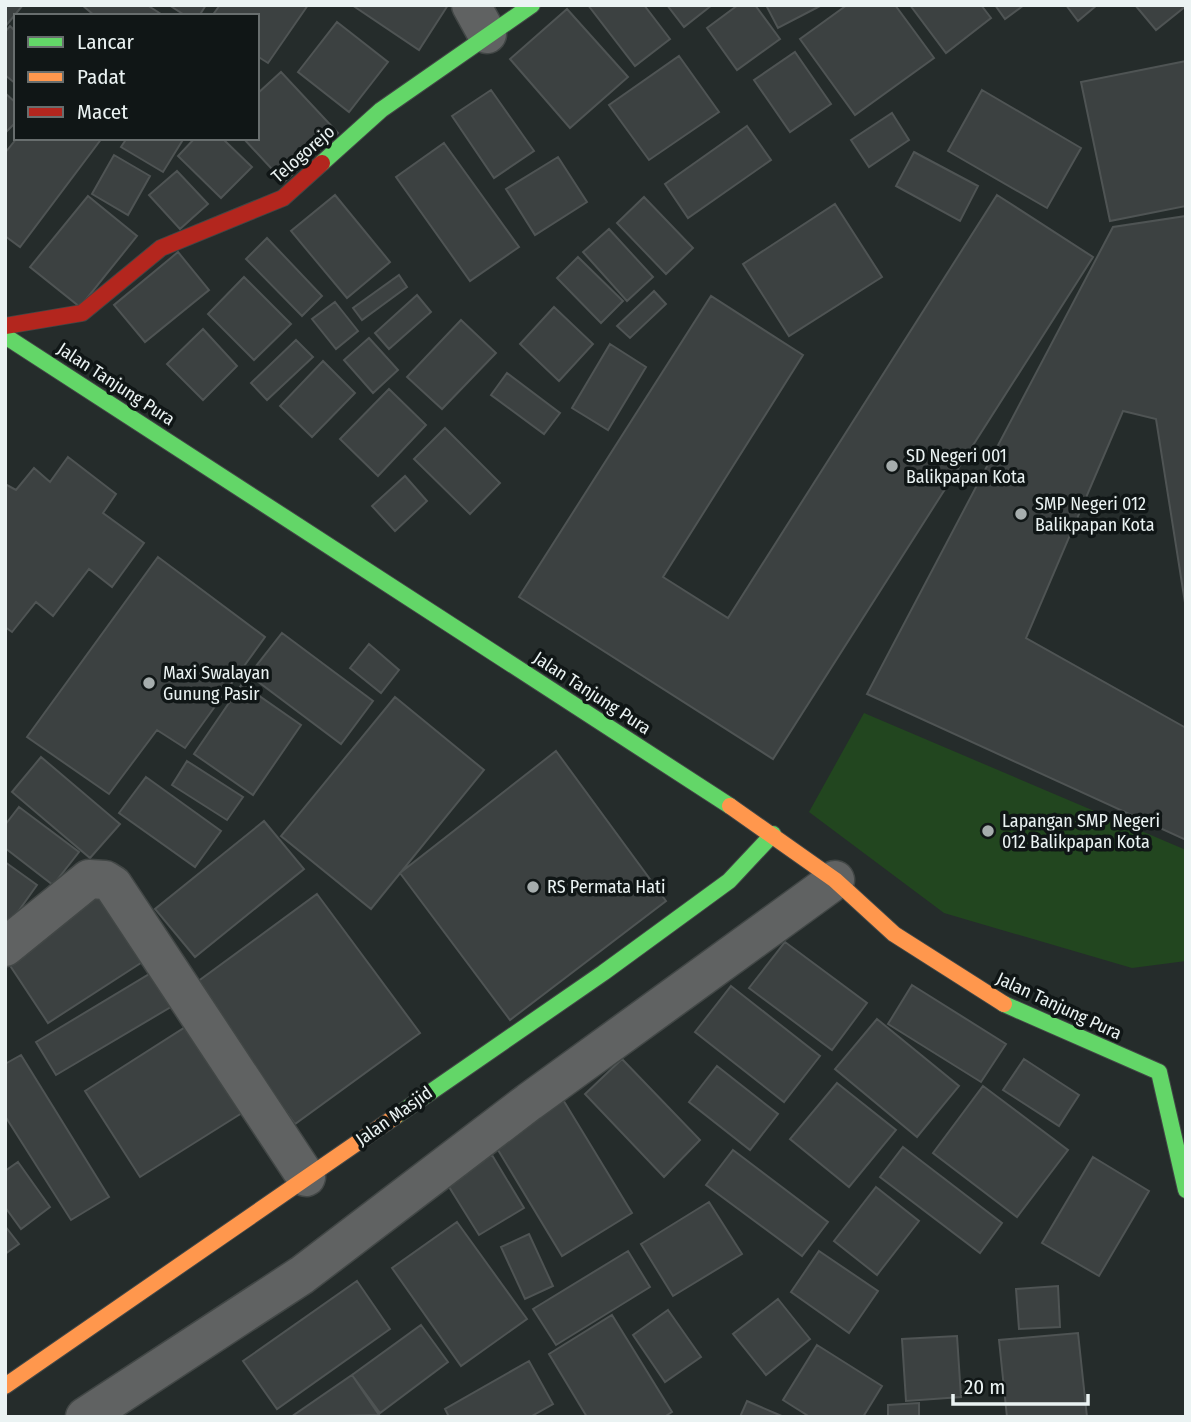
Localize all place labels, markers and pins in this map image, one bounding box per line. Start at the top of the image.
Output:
place label: SD Negeri 001 Balikpapan Kota [906,445,1026,488]
marker: SD Negeri 001 Balikpapan Kota [884,458,900,474]
place label: SMP Negeri 012 Balikpapan Kota [1035,493,1155,536]
marker: SMP Negeri 012 Balikpapan Kota [1013,506,1029,522]
place label: Maxi Swalayan Gunung Pasir [163,662,270,705]
marker: Maxi Swalayan Gunung Pasir [141,675,157,691]
place label: Lapangan SMP Negeri 012 Balikpapan Kota [1002,810,1160,853]
marker: Lapangan SMP Negeri 012 Balikpapan Kota [980,823,996,839]
place label: RS Permata Hati [547,876,666,898]
marker: RS Permata Hati [525,879,541,895]

